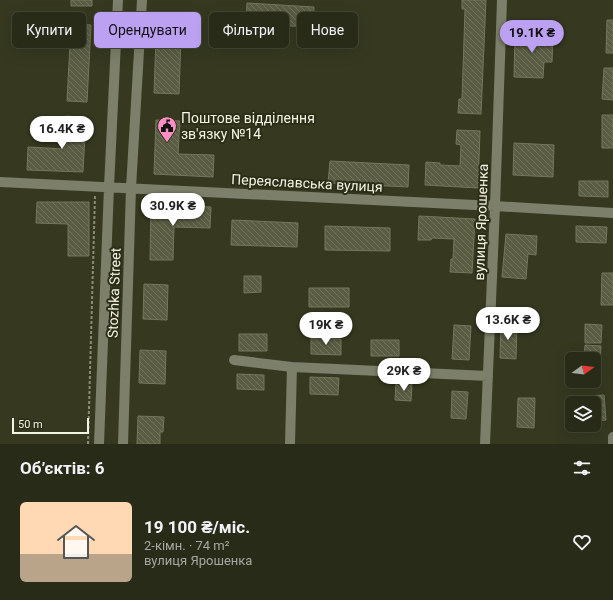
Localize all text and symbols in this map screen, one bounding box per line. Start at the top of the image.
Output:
chip: Купити [12,12,86,48]
chip: Орендувати [94,12,201,48]
chip: Фільтри [209,12,289,48]
chip: Нове [297,12,358,48]
pin: 19.1K ₴ [495,20,569,54]
text: 19.1K ₴ [509,25,555,40]
place label: Поштове відділення зв'язку №14 [181,110,315,142]
public building icon: Поштове відділення зв'язку №14 [156,115,178,143]
pin: 16.4K ₴ [25,116,99,150]
text: 16.4K ₴ [39,121,85,136]
street label: вулиця Ярошенка [471,163,491,281]
street label: Переяславська вулиця [231,171,383,195]
pin: 30.9K ₴ [136,193,210,227]
text: 30.9K ₴ [150,198,196,213]
street label: Stozhka Street [104,247,124,338]
pin: 13.6K ₴ [471,307,545,341]
pin: 19K ₴ [298,312,354,346]
text: 13.6K ₴ [485,312,531,327]
text: 19K ₴ [308,317,344,332]
north arrow [565,352,601,388]
map controls [565,352,601,432]
pin: 29K ₴ [376,358,432,392]
text: 29K ₴ [386,363,422,378]
button: layers [565,396,601,432]
scale bar [12,416,89,435]
text: 50 m [18,418,43,431]
icon: filters [571,457,593,479]
text: Об’єктів: 6 [20,458,105,478]
text: 19 100 ₴/міс. [144,517,250,537]
icon: home [52,518,100,566]
icon: heart [571,531,593,553]
text: 2-кімн. · 74 m² [144,538,230,553]
text: вулиця Ярошенка [144,553,252,568]

